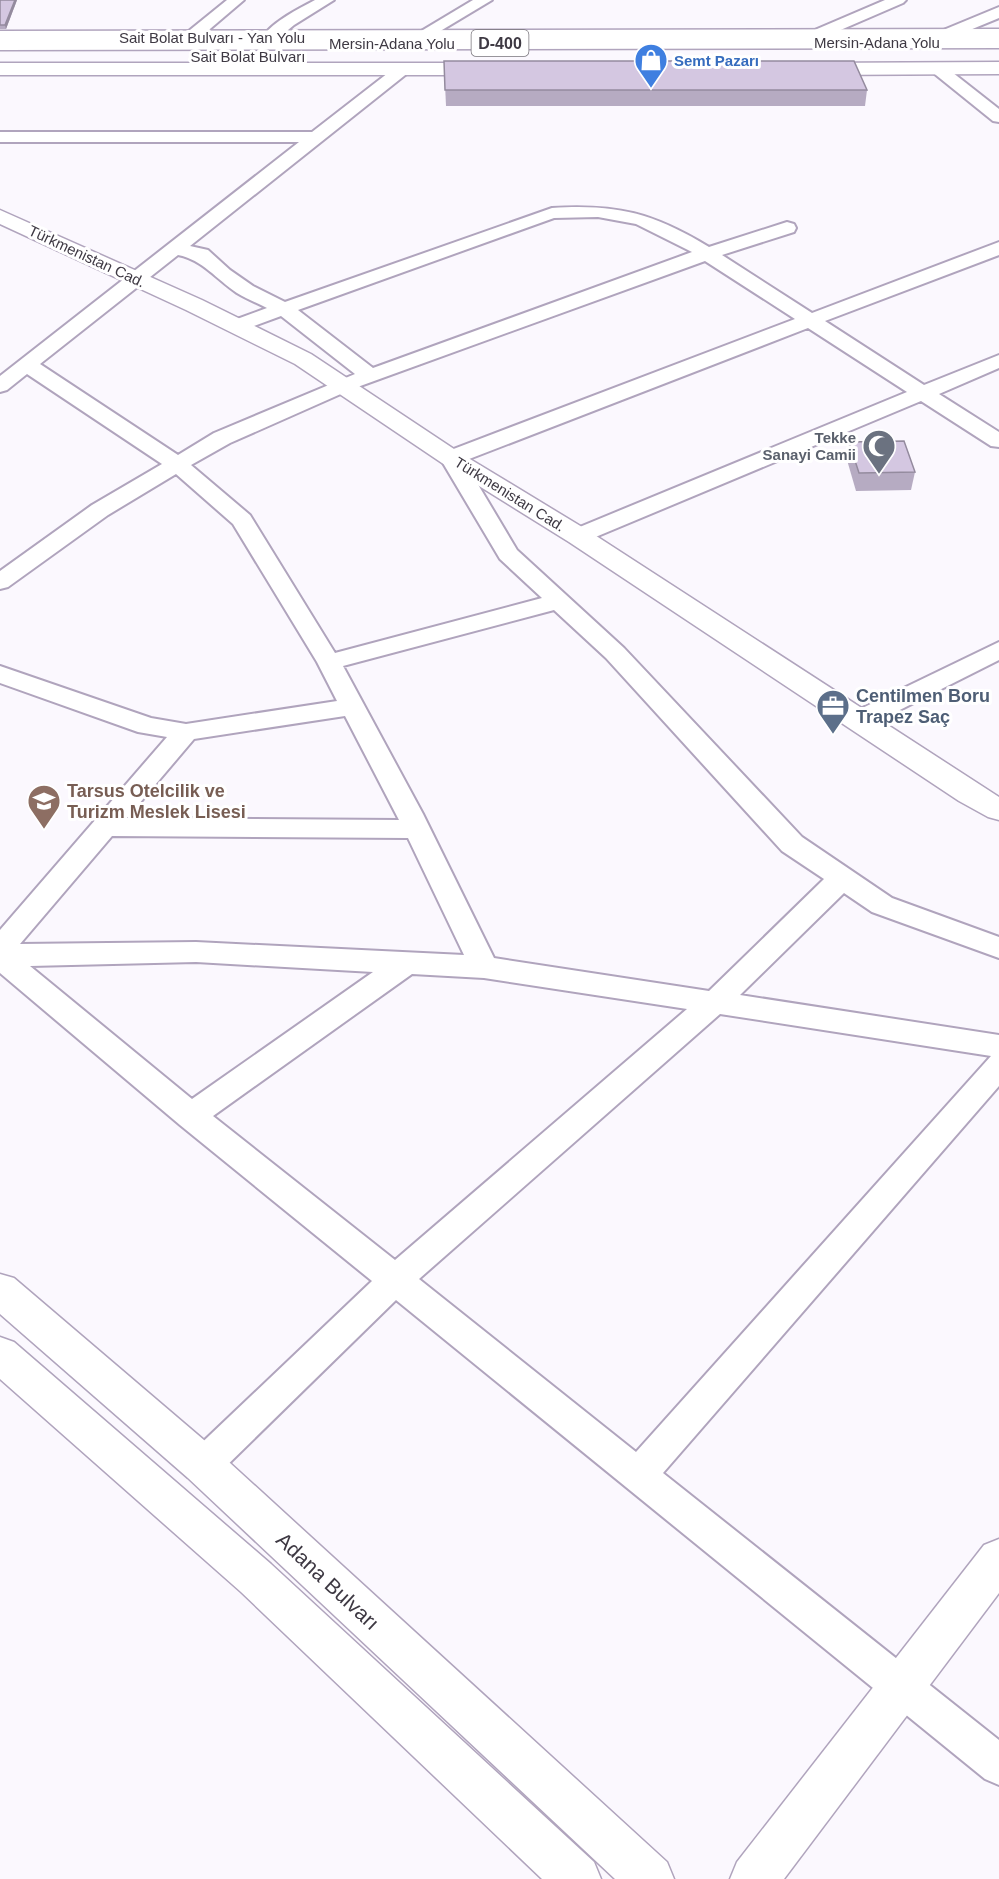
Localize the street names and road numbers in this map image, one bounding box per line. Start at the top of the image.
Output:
street label: Sait Bolat Bulvarı - Yan Yolu [119,29,305,46]
road number: D-400 [472,30,528,56]
street label: Mersin-Adana Yolu [814,34,940,51]
street label: Mersin-Adana Yolu [329,35,455,52]
street label: Sait Bolat Bulvarı [190,48,306,65]
street label: Türkmenistan Cad. [26,222,148,290]
street label: Türkmenistan Cad. [452,453,568,535]
street label: Adana Bulvarı [272,1528,384,1634]

